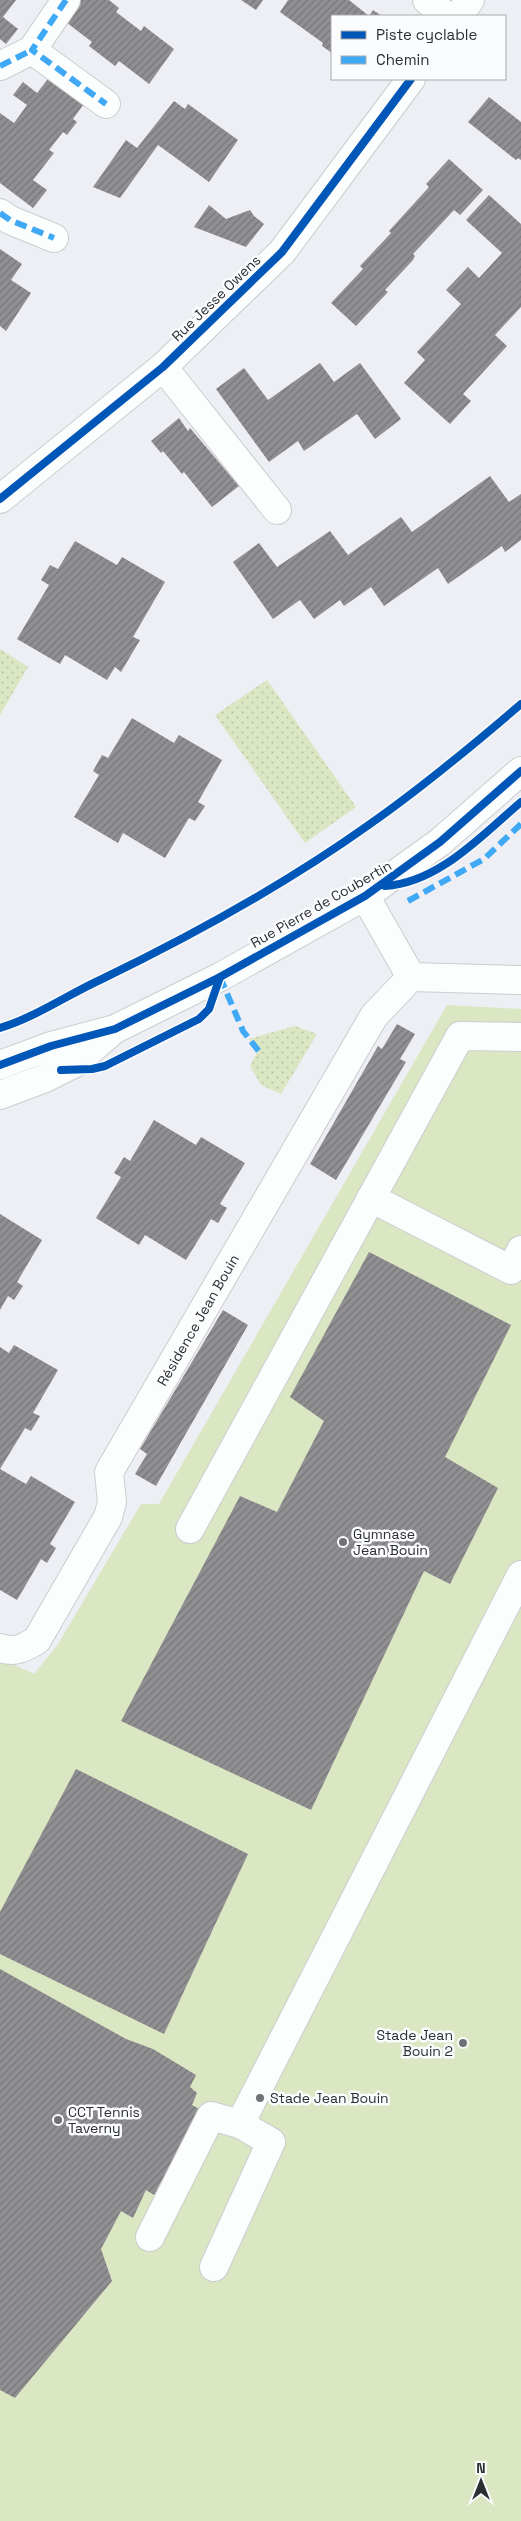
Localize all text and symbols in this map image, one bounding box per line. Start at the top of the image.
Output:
legend [331,15,506,80]
text: Piste cyclable [376,25,478,44]
text: Chemin [376,50,429,69]
street label: Rue Jesse Owens [168,251,264,345]
street label: Rue Pierre de Coubertin [247,856,395,952]
street label: Résidence Jean Bouin [153,1251,243,1389]
place label: Gymnase Jean Bouin [353,1525,428,1559]
marker: Gymnase Jean Bouin [337,1536,349,1548]
place label: Stade Jean Bouin 2 [376,2026,453,2060]
marker: Stade Jean Bouin 2 [457,2037,469,2049]
place label: Stade Jean Bouin [270,2089,389,2107]
marker: Stade Jean Bouin [254,2092,266,2104]
place label: CCT Tennis Taverny [68,2103,140,2137]
marker: CCT Tennis Taverny [52,2114,64,2126]
north arrow [456,2456,506,2506]
text: N [476,2459,486,2477]

